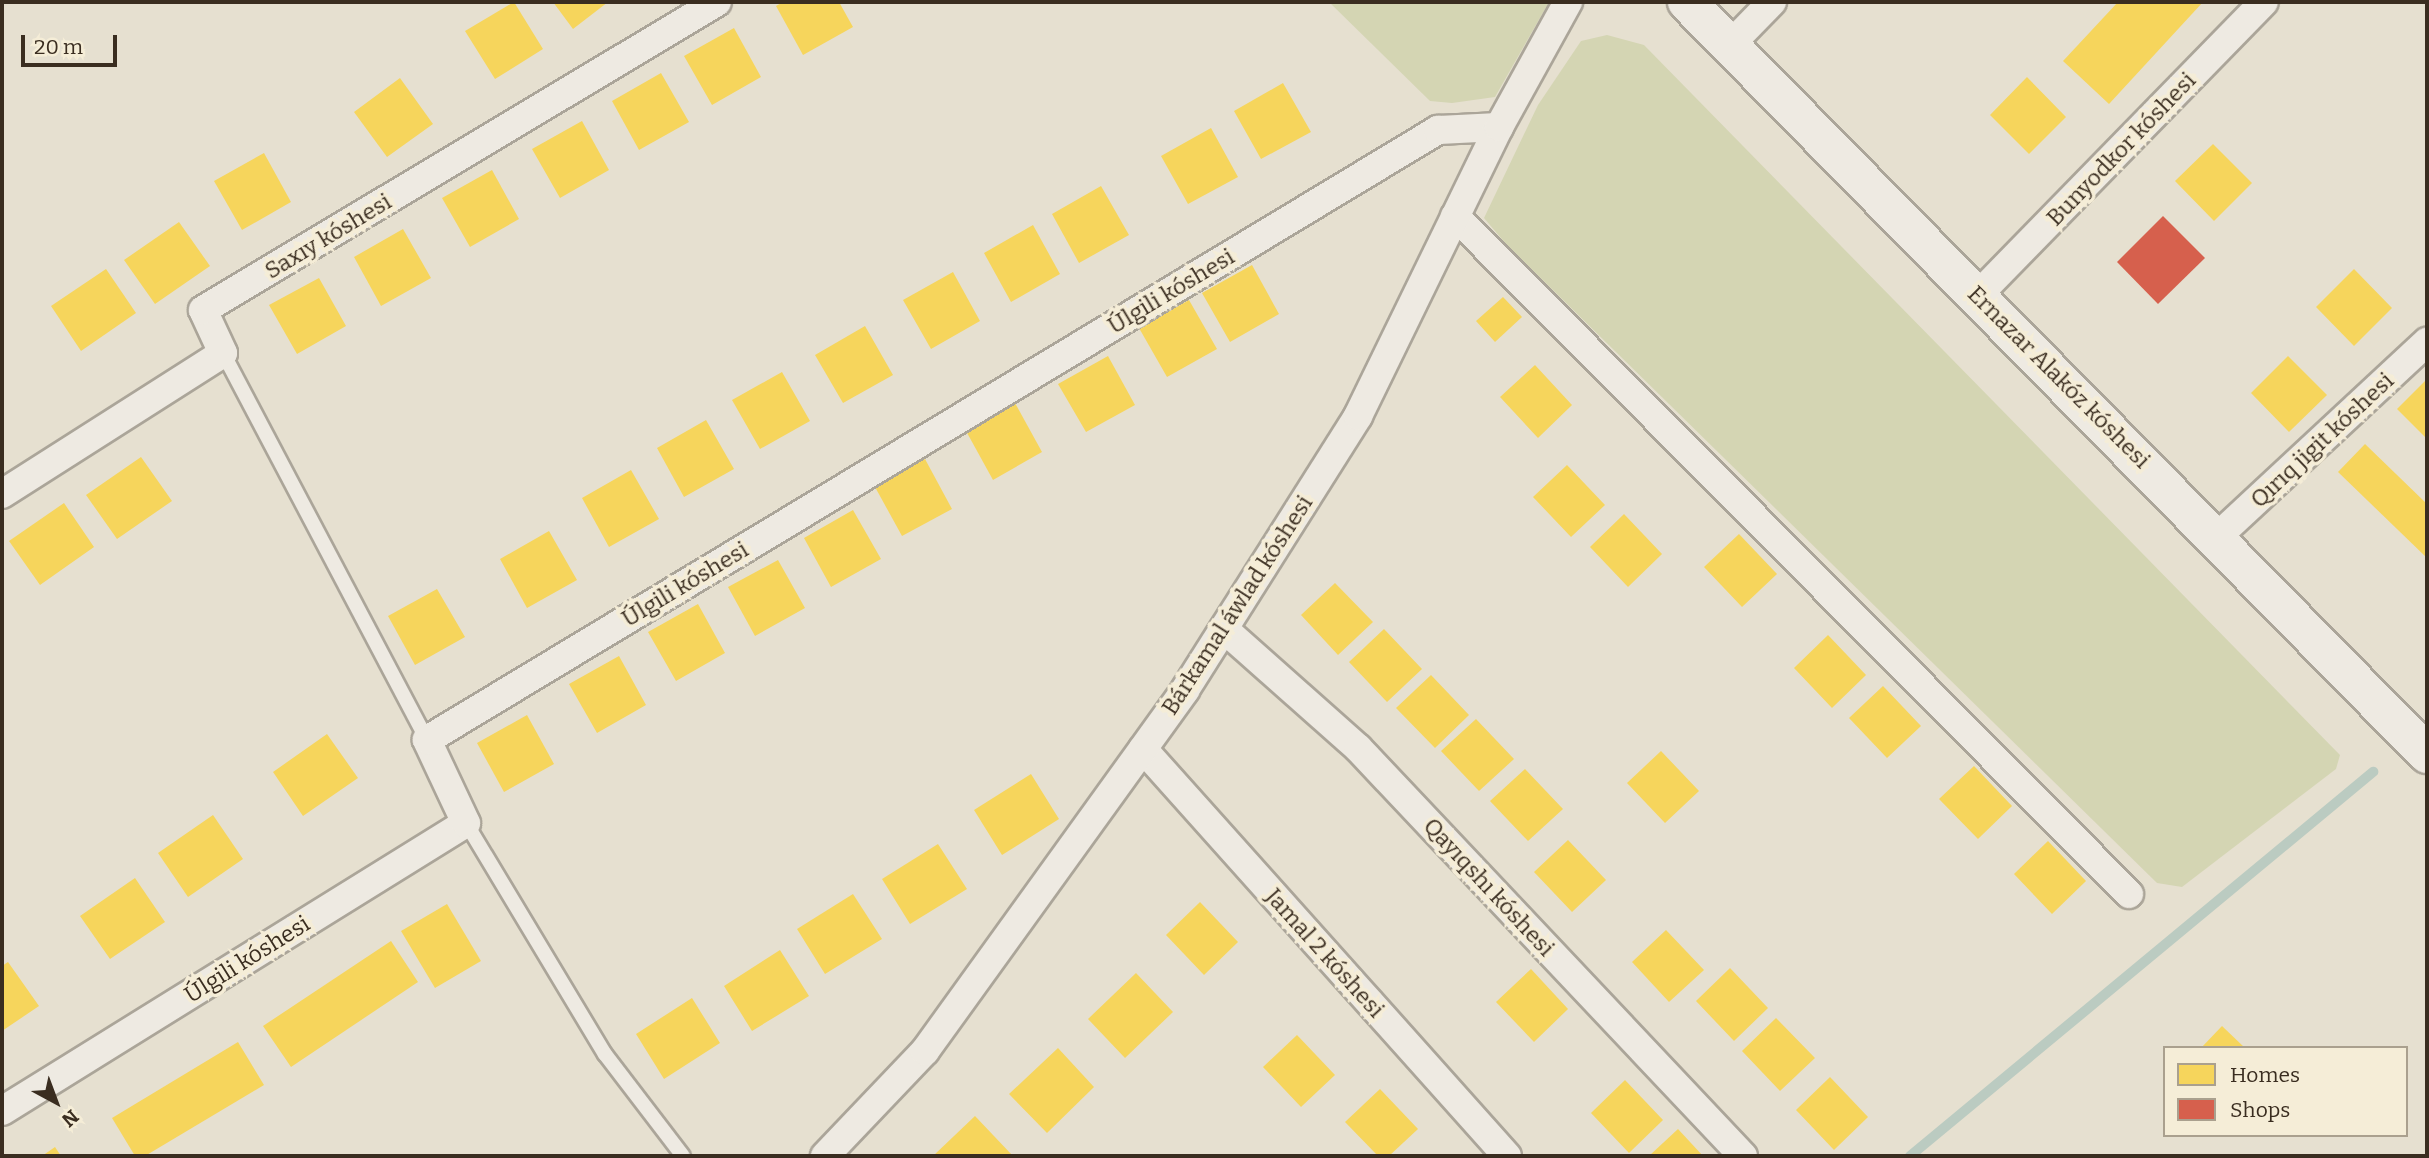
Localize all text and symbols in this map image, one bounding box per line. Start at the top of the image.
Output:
scale bar [24,21,121,65]
text: 20 m [34,34,83,60]
street label: Bunyodkor kóshesi [2041,67,2201,231]
street label: Saxıy kóshesi [260,187,396,285]
street label: Úlgili kóshesi [1103,242,1239,340]
street label: Ernazar Alakóz kóshesi [1962,280,2156,474]
street label: Qırıq jigit kóshesi [2245,367,2399,513]
street label: Bárkamal áwlad kóshesi [1156,490,1318,720]
street label: Úlgili kóshesi [617,535,753,633]
street label: Qayıqshı kóshesi [1418,812,1560,962]
street label: Jamal 2 kóshesi [1260,883,1390,1023]
street label: Úlgili kóshesi [179,910,315,1008]
legend [2163,1046,2408,1137]
text: Homes [2230,1062,2300,1088]
north arrow [21,1067,91,1137]
text: Shops [2230,1097,2290,1123]
text: N [57,1105,83,1132]

